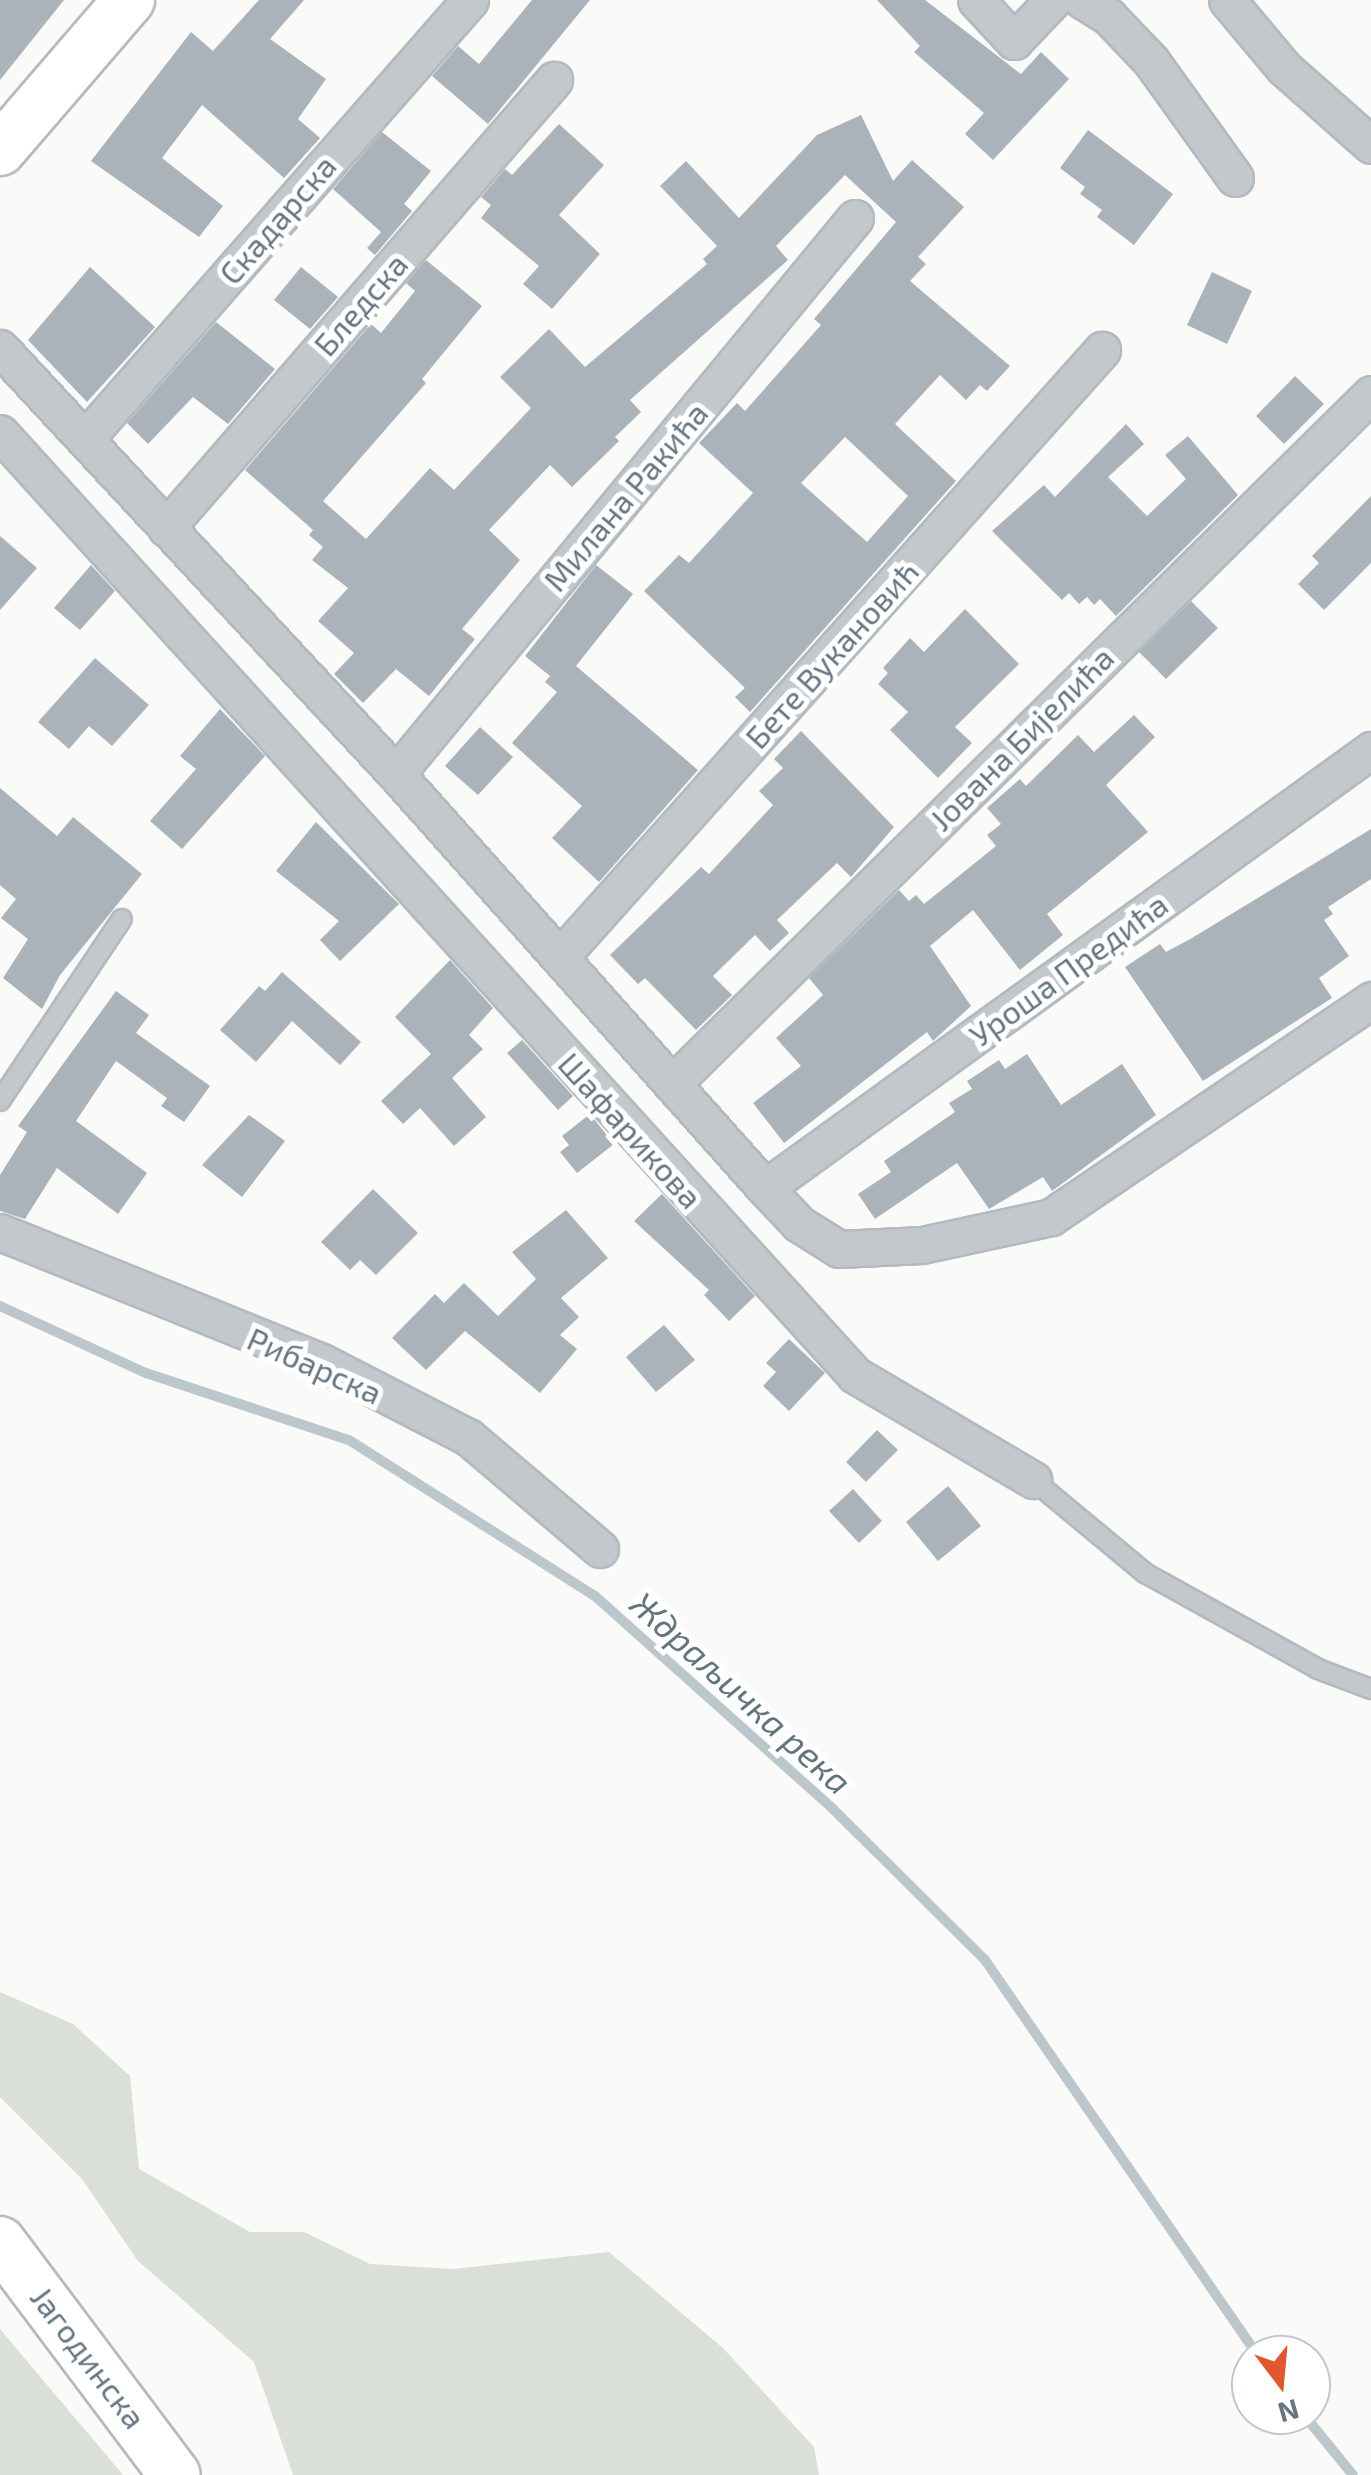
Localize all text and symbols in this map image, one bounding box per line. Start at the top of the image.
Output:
street label: Скадарска [210,147,344,291]
street label: Бледска [305,245,415,363]
street label: Милана Ракића [535,394,715,598]
street label: Бете Вукановић [737,552,925,756]
street label: Јована Бијелића [921,638,1121,838]
street label: Уроша Предића [961,884,1175,1054]
street label: Шафарикова [551,1044,711,1216]
street label: Рибарска [242,1318,388,1412]
water label: Ждраљичка река [623,1582,861,1802]
street label: Јагодинска [23,2279,155,2435]
north arrow [1231,2335,1331,2435]
text: N [1274,2393,1303,2431]

